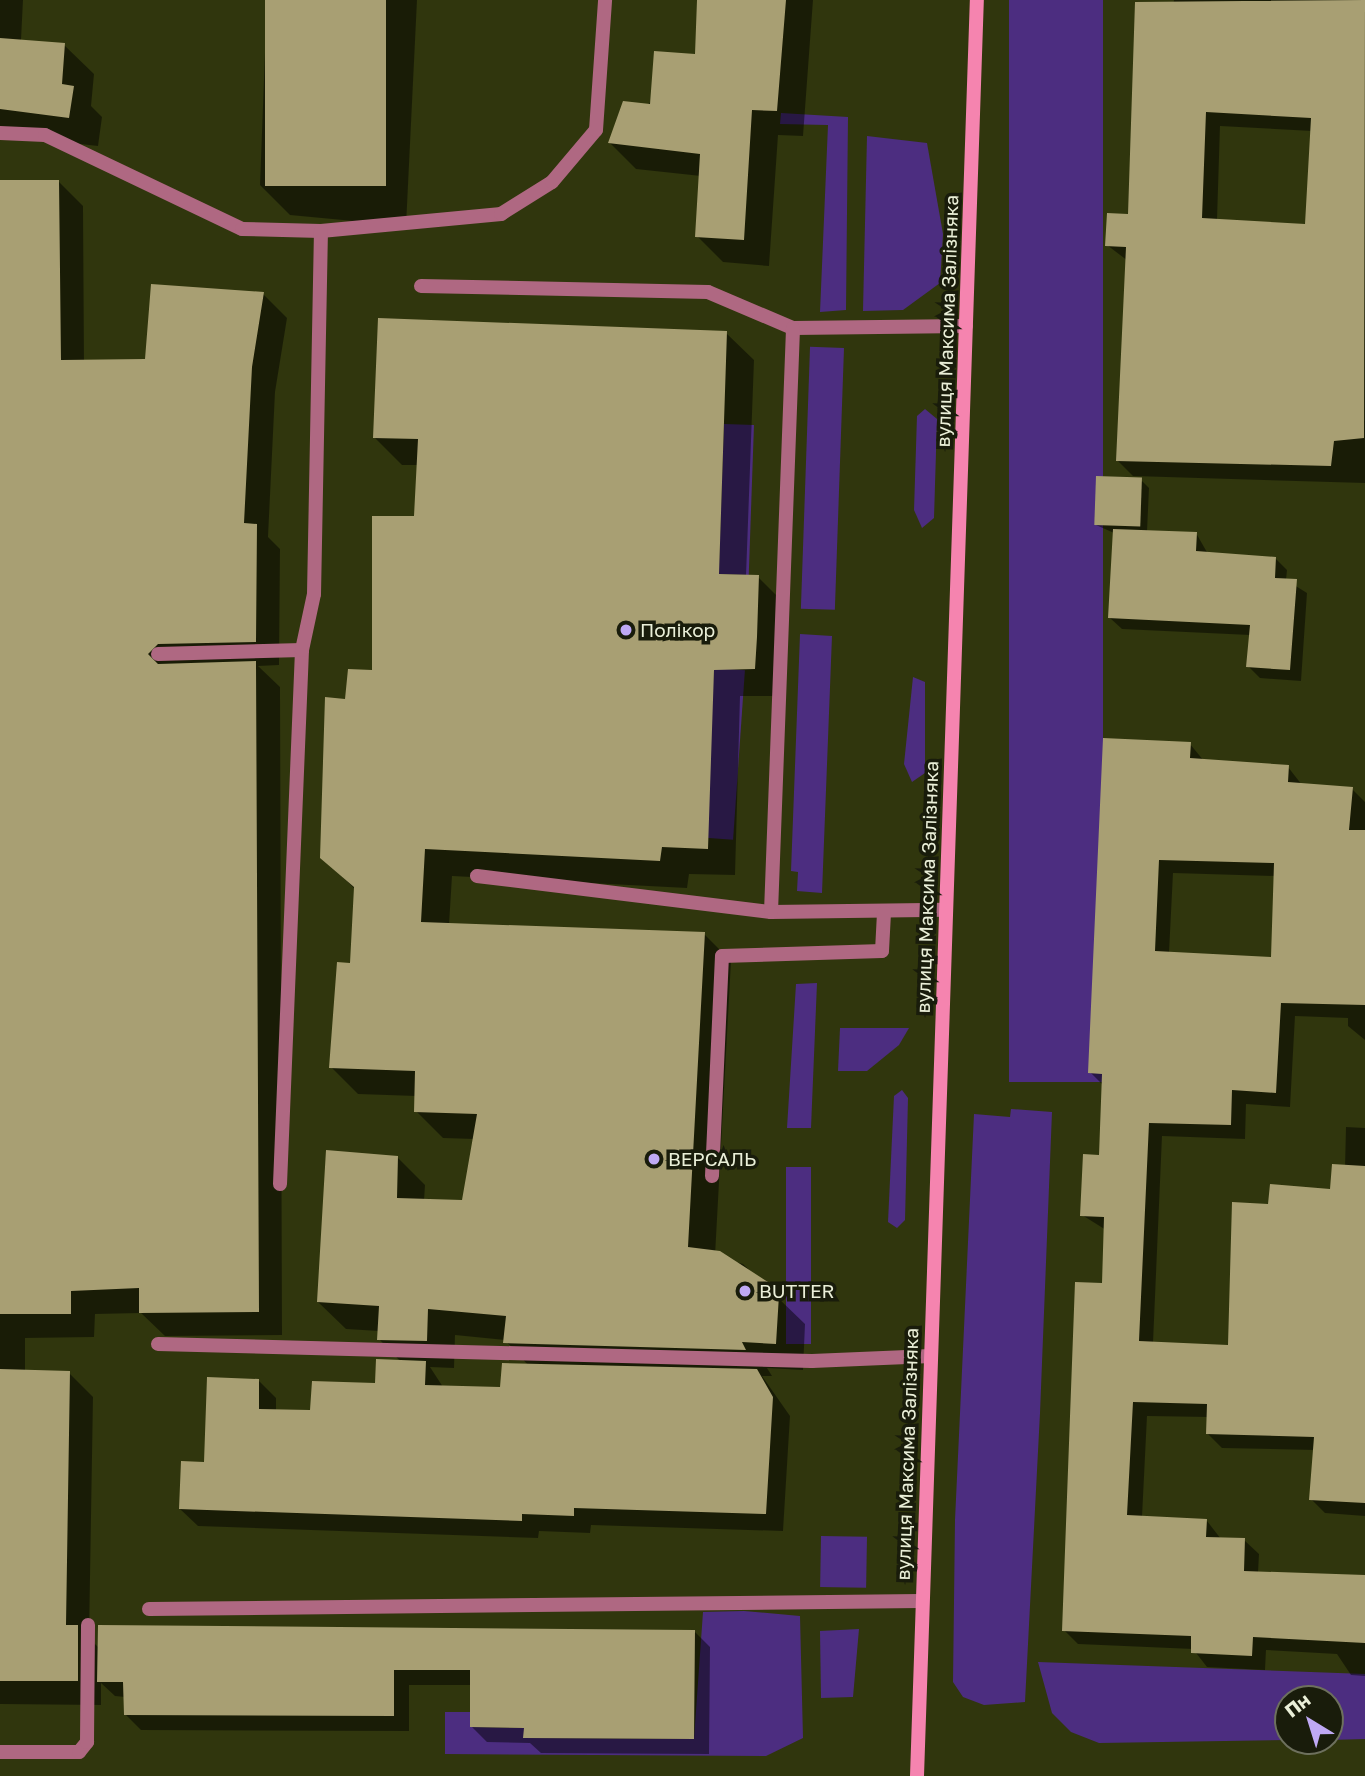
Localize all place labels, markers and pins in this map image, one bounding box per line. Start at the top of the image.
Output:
place label: Полікор [640,619,715,641]
marker: Полікор [618,622,634,638]
place label: ВЕРСАЛЬ [668,1148,756,1170]
marker: ВЕРСАЛЬ [646,1151,662,1167]
place label: BUTTER [759,1280,834,1302]
marker: BUTTER [737,1283,753,1299]

